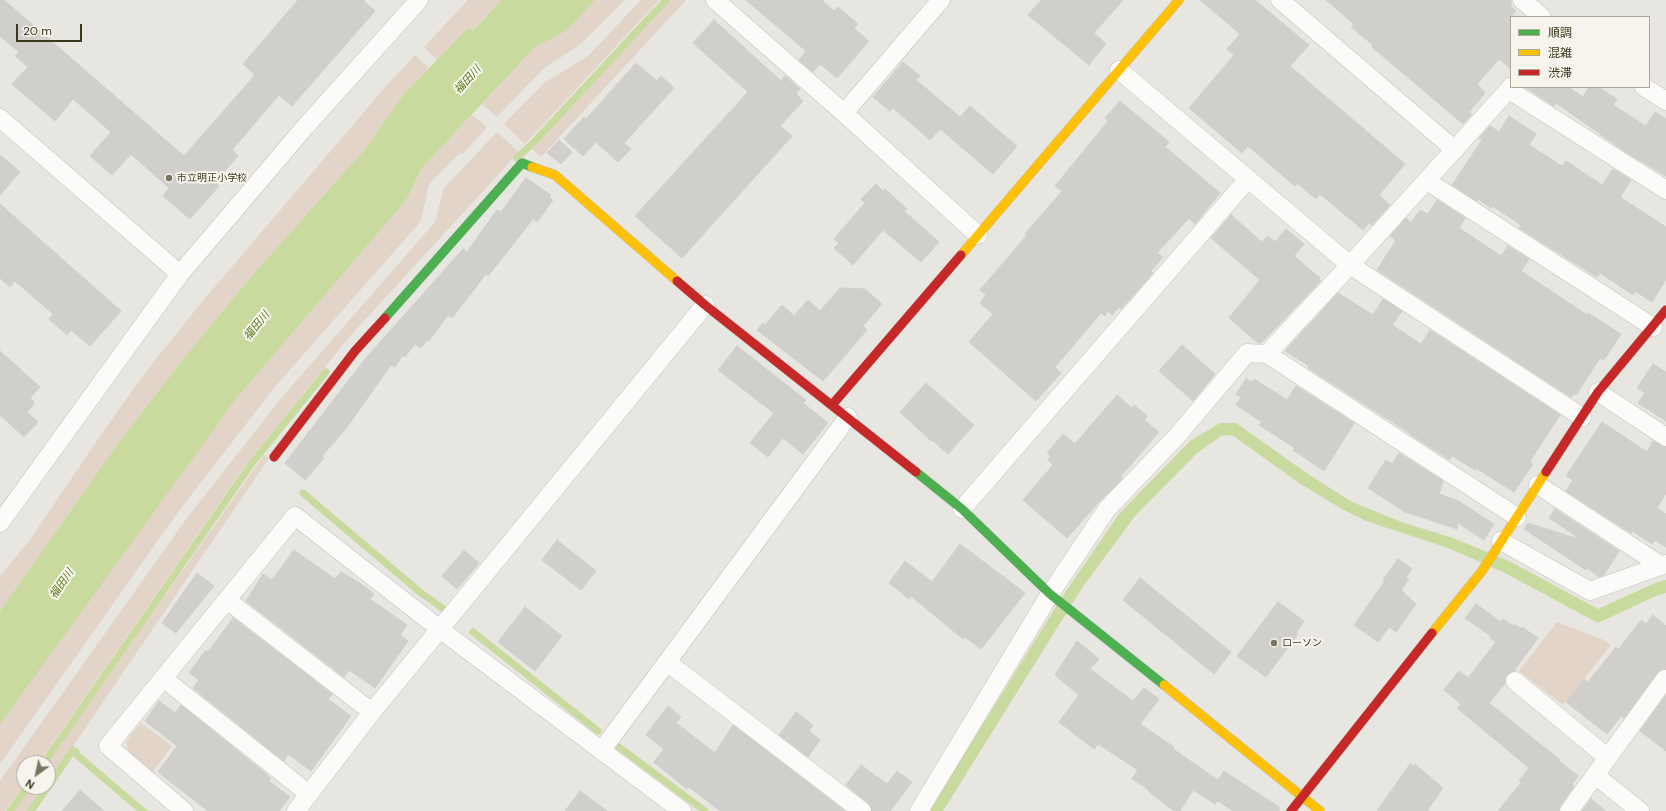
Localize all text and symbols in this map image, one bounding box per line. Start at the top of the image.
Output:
scale bar [18,16,84,42]
legend [1510,16,1650,88]
text: 20 m [23,23,52,39]
text: 順調 [1548,25,1572,41]
text: 混雑 [1548,45,1572,61]
water label: 福田川 [452,63,484,97]
text: 渋滞 [1548,65,1572,81]
place label: 市立明正小学校 [177,172,247,184]
marker: 市立明正小学校 [164,173,174,183]
water label: 福田川 [241,309,273,343]
water label: 福田川 [47,567,77,601]
place label: ローソン [1282,637,1322,649]
marker: ローソン [1269,638,1279,648]
north arrow [16,755,56,795]
text: N [23,776,37,792]

